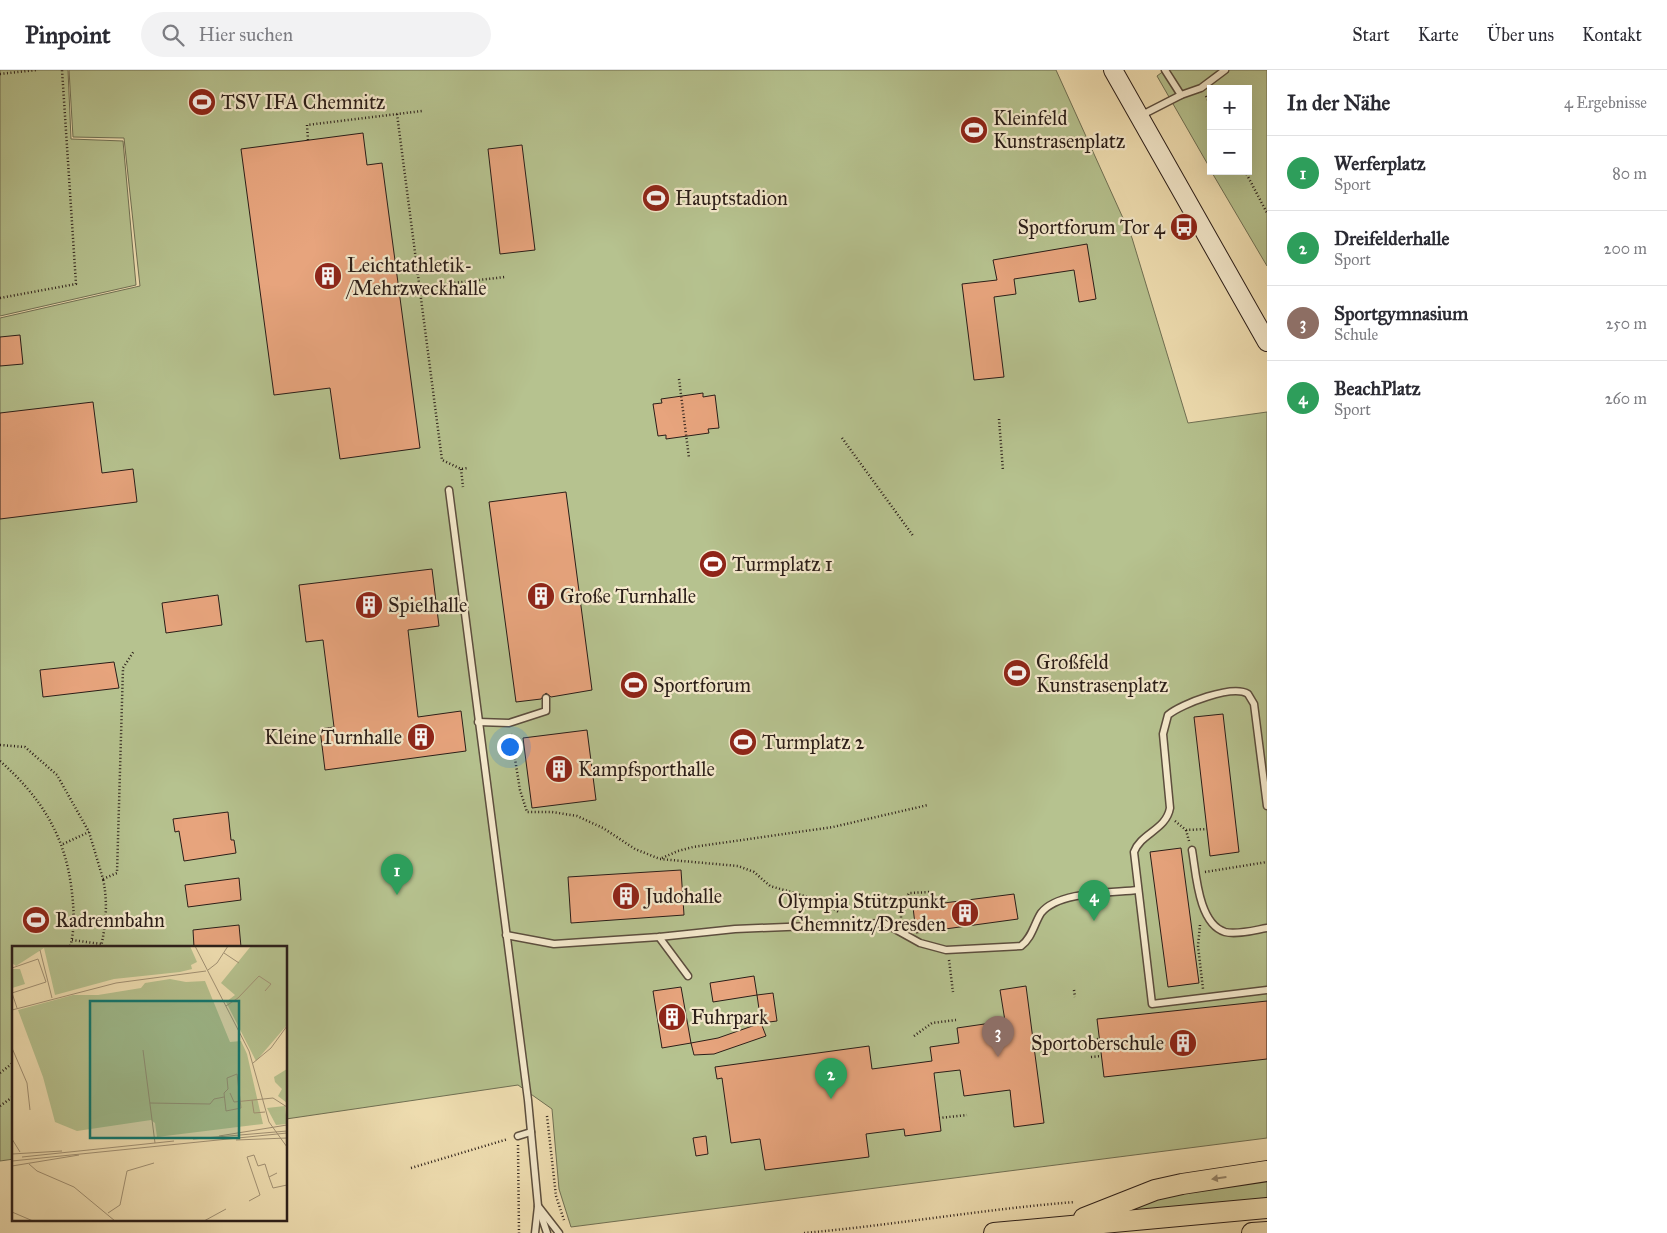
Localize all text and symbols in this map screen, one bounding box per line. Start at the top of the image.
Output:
search box [141,12,491,57]
text: Pinpoint [25,20,111,50]
icon: search [159,21,187,49]
text: Hier suchen [199,23,293,46]
text: Start [1352,24,1390,46]
text: Karte [1418,24,1459,46]
text: Über uns [1487,24,1554,46]
text: Kontakt [1582,24,1642,46]
map controls [1207,85,1252,175]
button: + [1207,85,1252,130]
sports icon: TSV IFA Chemnitz [187,87,217,117]
place label: TSV IFA Chemnitz [221,90,385,114]
text: In der Nähe [1287,90,1390,116]
text: 4 Ergebnisse [1564,93,1647,112]
place label: Kleinfeld Kunstrasenplatz [993,106,1125,153]
sports icon: Kleinfeld Kunstrasenplatz [959,115,989,145]
button: − [1207,130,1252,175]
text: Werferplatz [1334,152,1426,175]
text: 1 [1300,164,1306,183]
text: 80 m [1612,164,1647,183]
text: Sport [1334,175,1371,194]
sports icon: Hauptstadion [641,183,671,213]
place label: Hauptstadion [675,186,788,210]
bus stop icon: Sportforum Tor 4 [1169,212,1199,242]
place label: Sportforum Tor 4 [1017,215,1166,239]
text: Dreifelderhalle [1334,227,1449,250]
text: 2 [1299,239,1307,258]
text: 200 m [1604,239,1647,258]
text: Sport [1334,250,1371,269]
place label: Leichtathletik- /Mehrzweckhalle [345,253,487,300]
building icon: Leichtathletik- /Mehrzweckhalle [313,261,343,291]
text: Sportgymnasium [1334,302,1468,325]
text: 3 [1300,314,1306,333]
text: 250 m [1606,314,1647,333]
text: Schule [1334,325,1378,344]
text: BeachPlatz [1334,377,1421,400]
text: 4 [1299,389,1307,408]
text: 260 m [1605,389,1647,408]
text: Sport [1334,400,1371,419]
sports icon: Turmplatz 1 [698,549,728,579]
place label: Turmplatz 1 [732,552,833,576]
building icon: Große Turnhalle [526,581,556,611]
place label: Große Turnhalle [560,584,696,608]
building icon: Spielhalle [354,590,384,620]
place label: Spielhalle [388,593,467,617]
place label: Großfeld Kunstrasenplatz [1036,650,1168,697]
sports icon: Großfeld Kunstrasenplatz [1002,658,1032,688]
sports icon: Sportforum [619,670,649,700]
place label: Sportforum [653,673,751,697]
building icon: Kleine Turnhalle [406,722,436,752]
place label: Kleine Turnhalle [264,725,402,749]
sports icon: Turmplatz 2 [728,727,758,757]
place label: Turmplatz 2 [762,730,865,754]
your location [497,734,523,760]
building icon: Kampfsporthalle [544,754,574,784]
place label: Kampfsporthalle [578,757,715,781]
pin: 1 [381,854,413,895]
pin: 4 [1078,880,1110,921]
building icon: Judohalle [611,881,641,911]
place label: Judohalle [643,884,722,909]
place label: Olympia Stützpunkt Chemnitz/Dresden [778,889,946,936]
building icon: Olympia Stützpunkt Chemnitz/Dresden [950,898,980,928]
sports icon: Radrennbahn [21,905,51,935]
place label: Radrennbahn [55,908,165,932]
inset map [12,946,288,1220]
building icon: Fuhrpark [657,1002,687,1032]
place label: Fuhrpark [691,1005,769,1029]
pin: 3 [982,1016,1014,1057]
building icon: Sportoberschule [1168,1028,1198,1058]
place label: Sportoberschule [1031,1031,1164,1055]
pin: 2 [815,1058,847,1099]
one-way arrow [1210,1174,1226,1182]

